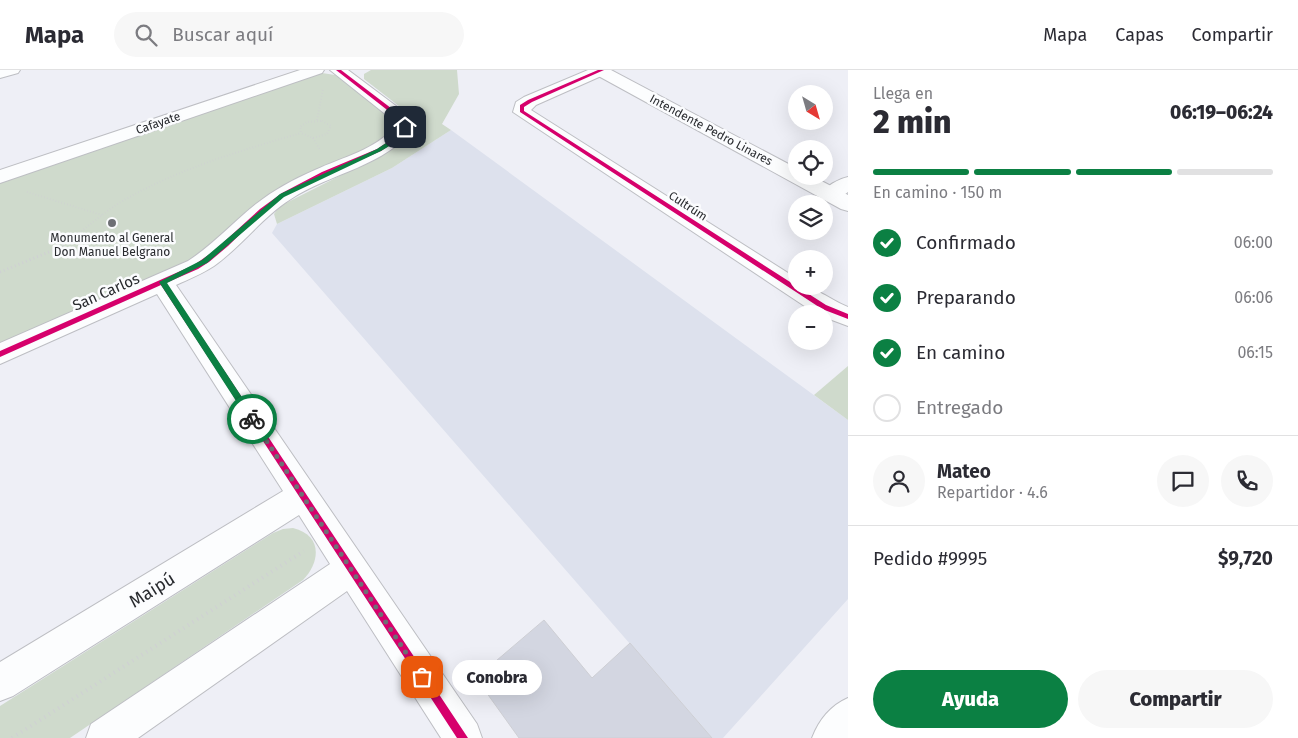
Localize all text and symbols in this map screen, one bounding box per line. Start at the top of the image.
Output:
search box [114,12,464,57]
text: Mapa [25,21,84,49]
icon: search [132,21,160,49]
text: Buscar aquí [172,23,273,46]
text: Mapa [1043,24,1087,46]
text: Capas [1115,24,1164,46]
text: Compartir [1192,24,1273,46]
text: Llega en [873,84,933,103]
north arrow [788,85,832,130]
map controls [788,85,833,350]
street label: Intendente Pedro Linares [647,92,775,169]
text: 06:19–06:24 [1170,101,1273,124]
text: 2 min [873,103,951,141]
pin [384,106,426,148]
street label: Cafayate [134,109,182,137]
icon: home [391,113,419,141]
button: locate [788,140,833,185]
text: En camino · 150 m [873,183,1002,202]
street label: Cultrúm [666,188,710,224]
button: layers [788,195,833,240]
marker: Monumento al General Don Manuel Belgrano [106,217,118,229]
icon: check [873,229,901,257]
place label: Monumento al General Don Manuel Belgrano [50,231,174,259]
text: Confirmado [916,231,1016,254]
text: 06:00 [1234,233,1273,252]
button: + [788,250,833,295]
street label: San Carlos [70,269,142,315]
icon: check [873,284,901,312]
text: Preparando [916,286,1016,309]
text: 06:06 [1234,288,1273,307]
button: − [788,305,833,350]
icon: check [873,339,901,367]
text: En camino [916,341,1005,364]
text: 06:15 [1237,343,1273,362]
courier [227,394,277,444]
text: Entregado [916,396,1003,419]
icon: bike [238,405,266,433]
button: person [873,455,925,507]
button: chat [1157,455,1209,507]
button: phone [1221,455,1273,507]
text: Mateo [937,460,991,483]
text: Repartidor · 4.6 [937,483,1048,502]
text: Pedido #9995 [873,547,987,570]
text: $9,720 [1218,547,1273,570]
street label: Maipú [125,567,179,613]
pin [401,656,443,698]
callout: Conobra [452,660,542,694]
icon: bag [408,663,436,691]
text: Conobra [466,668,528,687]
button: Ayuda [873,670,1068,728]
button: Compartir [1078,670,1273,728]

